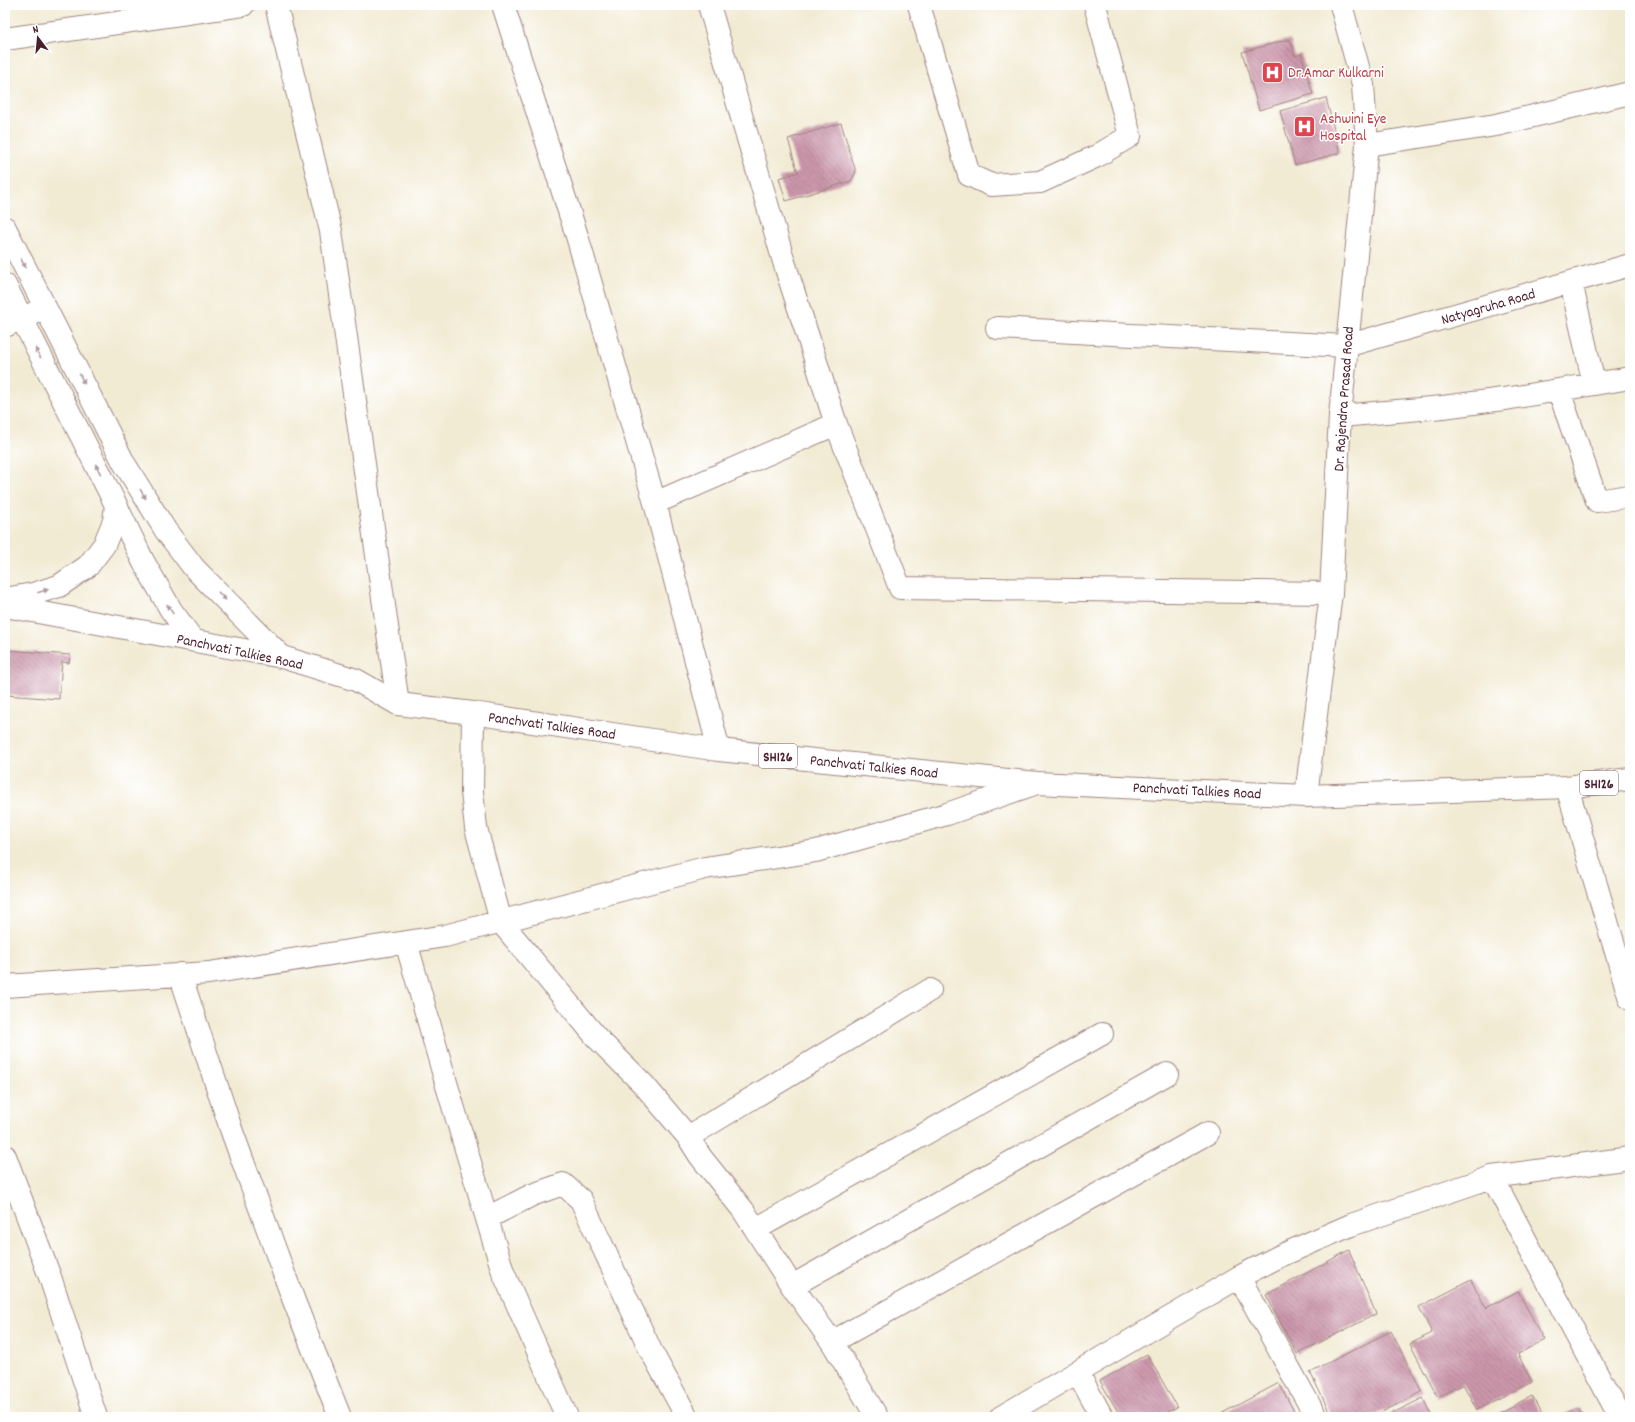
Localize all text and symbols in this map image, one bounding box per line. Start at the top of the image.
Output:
north arrow [18,18,58,58]
text: N [31,22,41,39]
hospital icon: Dr.Amar Kulkarni [1260,59,1286,85]
place label: Dr.Amar Kulkarni [1288,63,1384,85]
place label: Ashwini Eye Hospital [1320,109,1387,148]
hospital icon: Ashwini Eye Hospital [1292,114,1318,140]
one-way arrow [19,257,26,269]
street label: Natyagruha Road [1439,284,1538,332]
street label: Dr. Rajendra Prasad Road [1329,326,1361,472]
one-way arrow [35,347,42,359]
one-way arrow [78,373,85,385]
one-way arrow [94,463,101,474]
one-way arrow [139,489,147,499]
one-way arrow [37,588,49,594]
one-way arrow [217,591,227,601]
one-way arrow [166,604,174,614]
street label: Panchvati Talkies Road [174,629,305,677]
street label: Panchvati Talkies Road [487,707,617,747]
road number: SH126 [759,744,797,768]
street label: Panchvati Talkies Road [809,750,939,786]
road number: SH126 [1580,771,1618,795]
street label: Panchvati Talkies Road [1132,778,1262,806]

